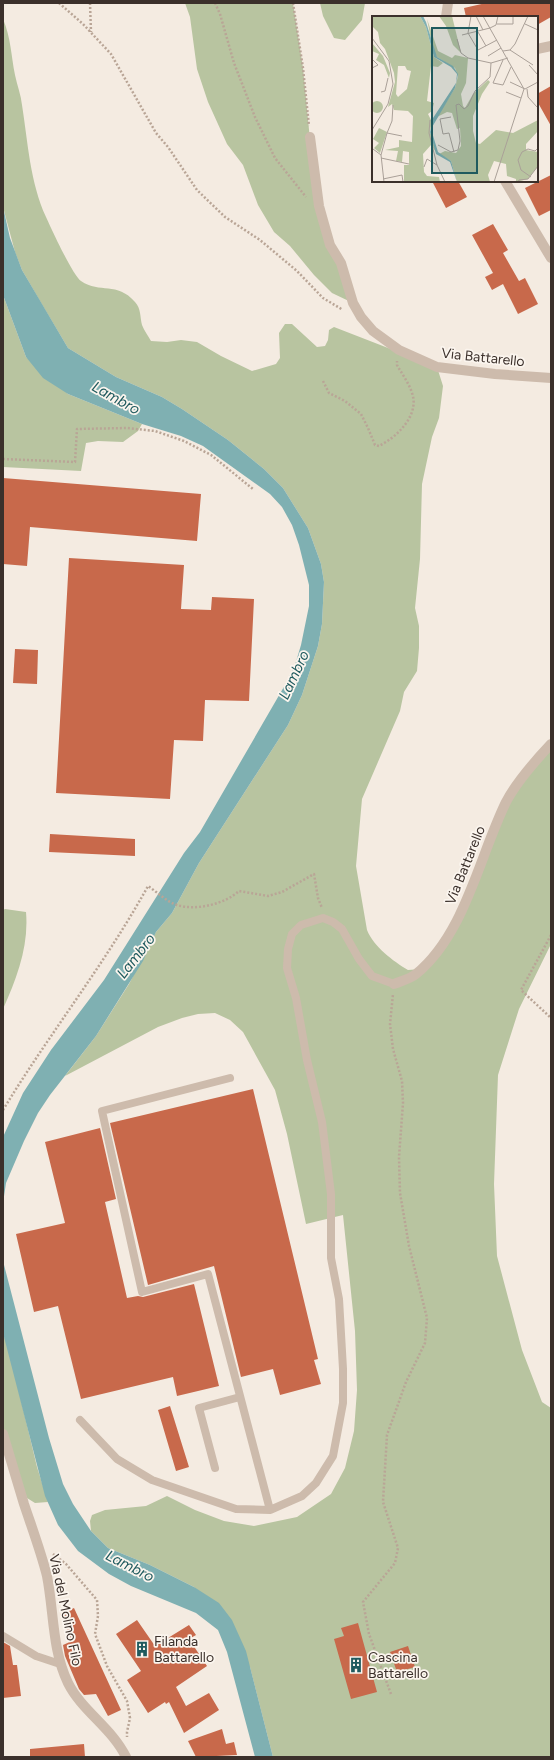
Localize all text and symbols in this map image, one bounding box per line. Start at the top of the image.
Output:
inset map [372,16,538,182]
street label: Via Battarello [440,345,525,370]
water label: Lambro [89,378,143,419]
water label: Lambro [275,647,313,702]
street label: Via Battarello [442,823,489,907]
water label: Lambro [113,930,159,982]
water label: Lambro [103,1546,157,1586]
street label: Via del Molino Filo [45,1553,86,1667]
place label: Filanda Battarello [154,1633,214,1666]
building icon: Filanda Battarello [133,1640,151,1658]
place label: Cascina Battarello [368,1649,428,1682]
building icon: Cascina Battarello [347,1656,365,1674]

